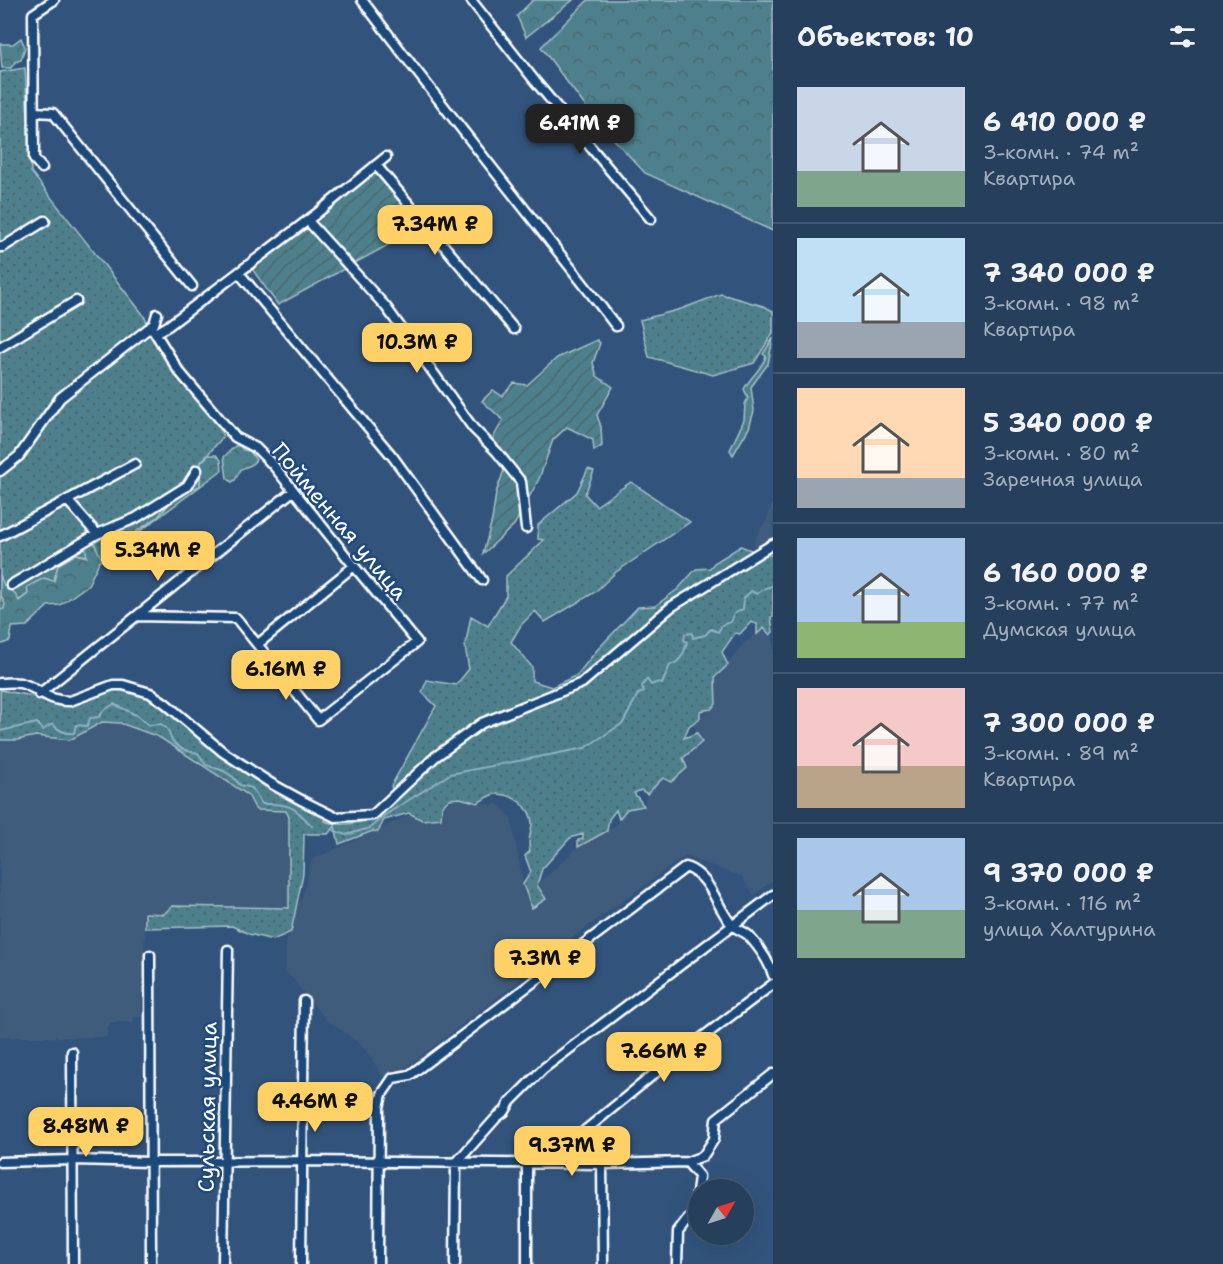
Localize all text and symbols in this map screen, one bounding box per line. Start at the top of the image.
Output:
text: Объектов: 10 [797,19,974,54]
icon: filters [1166,20,1199,53]
pin: 6.41M ₽ [525,104,635,155]
text: 6 410 000 ₽ [983,104,1147,139]
text: 6.41M ₽ [539,110,621,136]
icon: home [845,111,917,183]
text: 3-комн. · 74 m² [983,139,1139,165]
text: Квартира [983,165,1075,191]
pin: 7.34M ₽ [380,205,490,256]
text: 7.34M ₽ [391,211,479,237]
text: 7 340 000 ₽ [983,255,1155,290]
icon: home [845,262,917,334]
text: 3-комн. · 98 m² [983,290,1140,316]
text: Квартира [983,316,1075,342]
pin: 10.3M ₽ [362,323,472,374]
text: 10.3M ₽ [376,329,458,355]
text: 5 340 000 ₽ [983,405,1153,440]
icon: home [845,412,917,484]
street label: Пойменная улица [265,437,414,606]
text: 3-комн. · 80 m² [983,440,1139,466]
text: Заречная улица [983,466,1143,492]
pin: 5.34M ₽ [103,531,213,582]
text: 5.34M ₽ [115,537,201,563]
text: 6 160 000 ₽ [983,555,1148,590]
icon: home [845,562,917,634]
text: 3-комн. · 77 m² [983,590,1139,616]
text: Думская улица [983,616,1136,642]
pin: 6.16M ₽ [231,650,341,701]
text: 6.16M ₽ [245,656,327,682]
text: 7 300 000 ₽ [983,705,1155,740]
icon: home [845,712,917,784]
text: 3-комн. · 89 m² [983,740,1139,766]
text: Квартира [983,766,1075,792]
text: 9 370 000 ₽ [983,855,1154,890]
icon: home [845,862,917,934]
text: 3-комн. · 116 m² [983,890,1141,916]
text: улица Халтурина [983,916,1156,942]
pin: 7.3M ₽ [496,939,594,990]
text: 7.3M ₽ [508,945,582,971]
street label: Сульская улица [192,1021,223,1193]
pin: 7.66M ₽ [609,1032,719,1083]
text: 7.66M ₽ [620,1038,708,1064]
pin: 4.46M ₽ [260,1082,370,1133]
text: 4.46M ₽ [272,1088,358,1114]
pin: 8.48M ₽ [31,1107,141,1158]
text: 8.48M ₽ [42,1113,130,1139]
pin: 9.37M ₽ [517,1126,627,1177]
text: 9.37M ₽ [528,1132,616,1158]
north arrow [688,1179,754,1245]
map controls [688,1179,754,1245]

